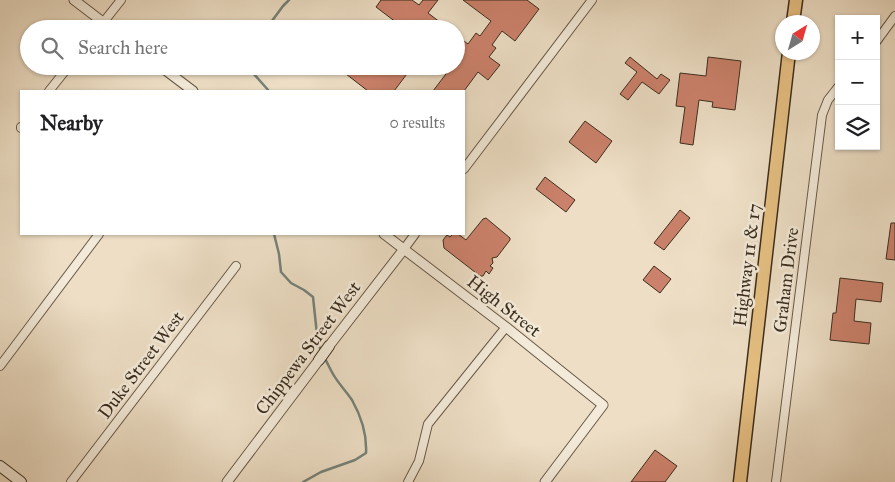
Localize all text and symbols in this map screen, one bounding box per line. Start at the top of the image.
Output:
north arrow [775,15,820,60]
map controls [835,15,880,150]
button: + [835,15,880,60]
search box [20,20,465,75]
icon: search [38,34,66,62]
text: Search here [78,36,168,59]
button: − [835,60,880,105]
button: layers [835,105,880,150]
text: Nearby [40,110,103,136]
text: 0 results [390,113,445,132]
street label: Highway 11 & 17 [729,202,766,328]
street label: Graham Drive [769,226,803,334]
street label: High Street [462,270,546,343]
street label: Chippewa Street West [251,276,366,419]
street label: Duke Street West [93,306,189,423]

